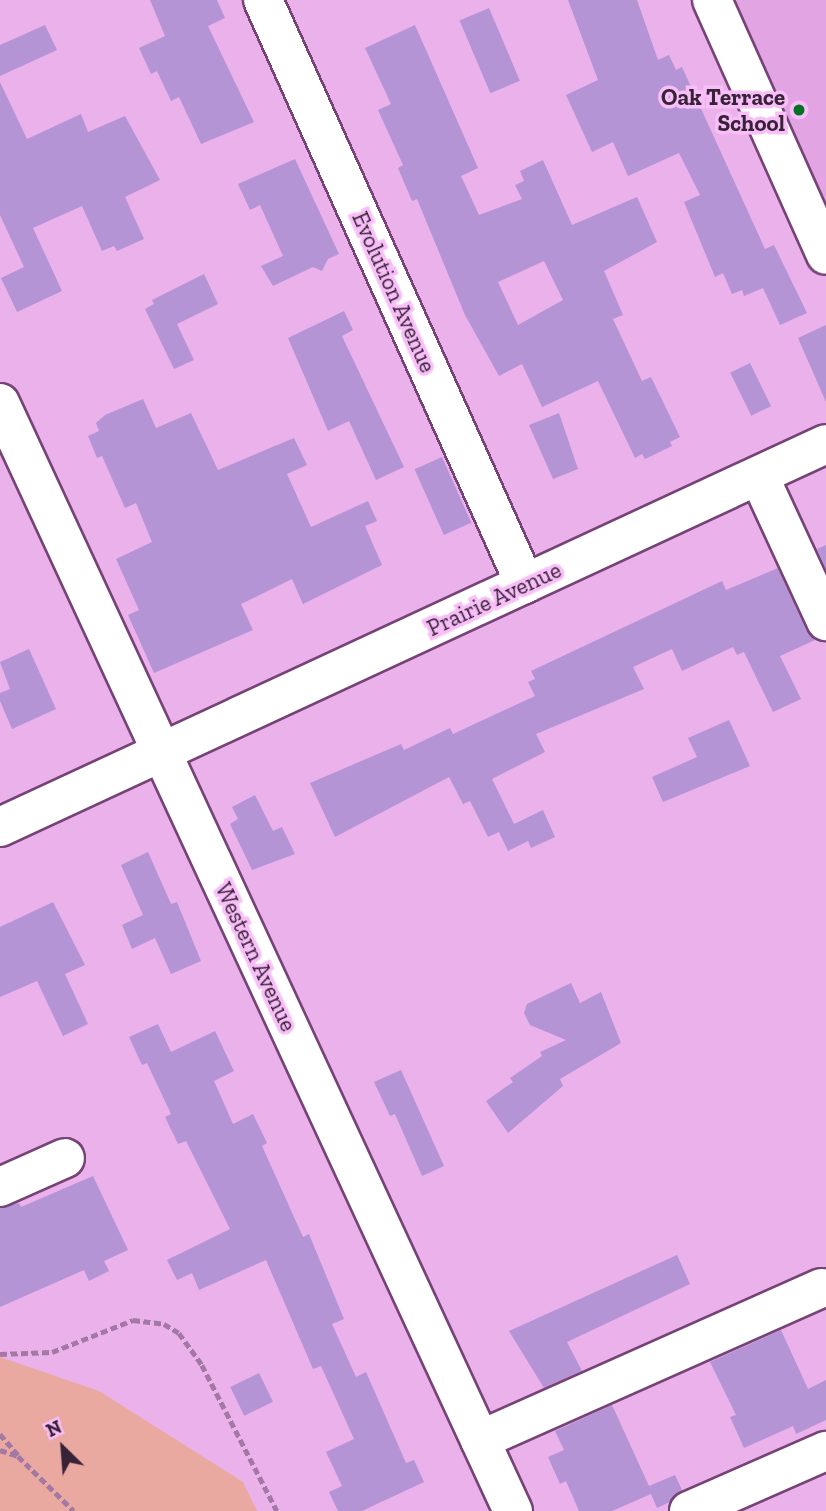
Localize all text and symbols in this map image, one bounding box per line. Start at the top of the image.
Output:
place label: Oak Terrace School [661,83,785,137]
marker: Oak Terrace School [791,102,807,118]
street label: Evolution Avenue [346,207,442,377]
street label: Prairie Avenue [422,556,566,642]
street label: Western Avenue [209,878,303,1036]
north arrow [28,1413,98,1483]
text: N [42,1415,65,1442]

